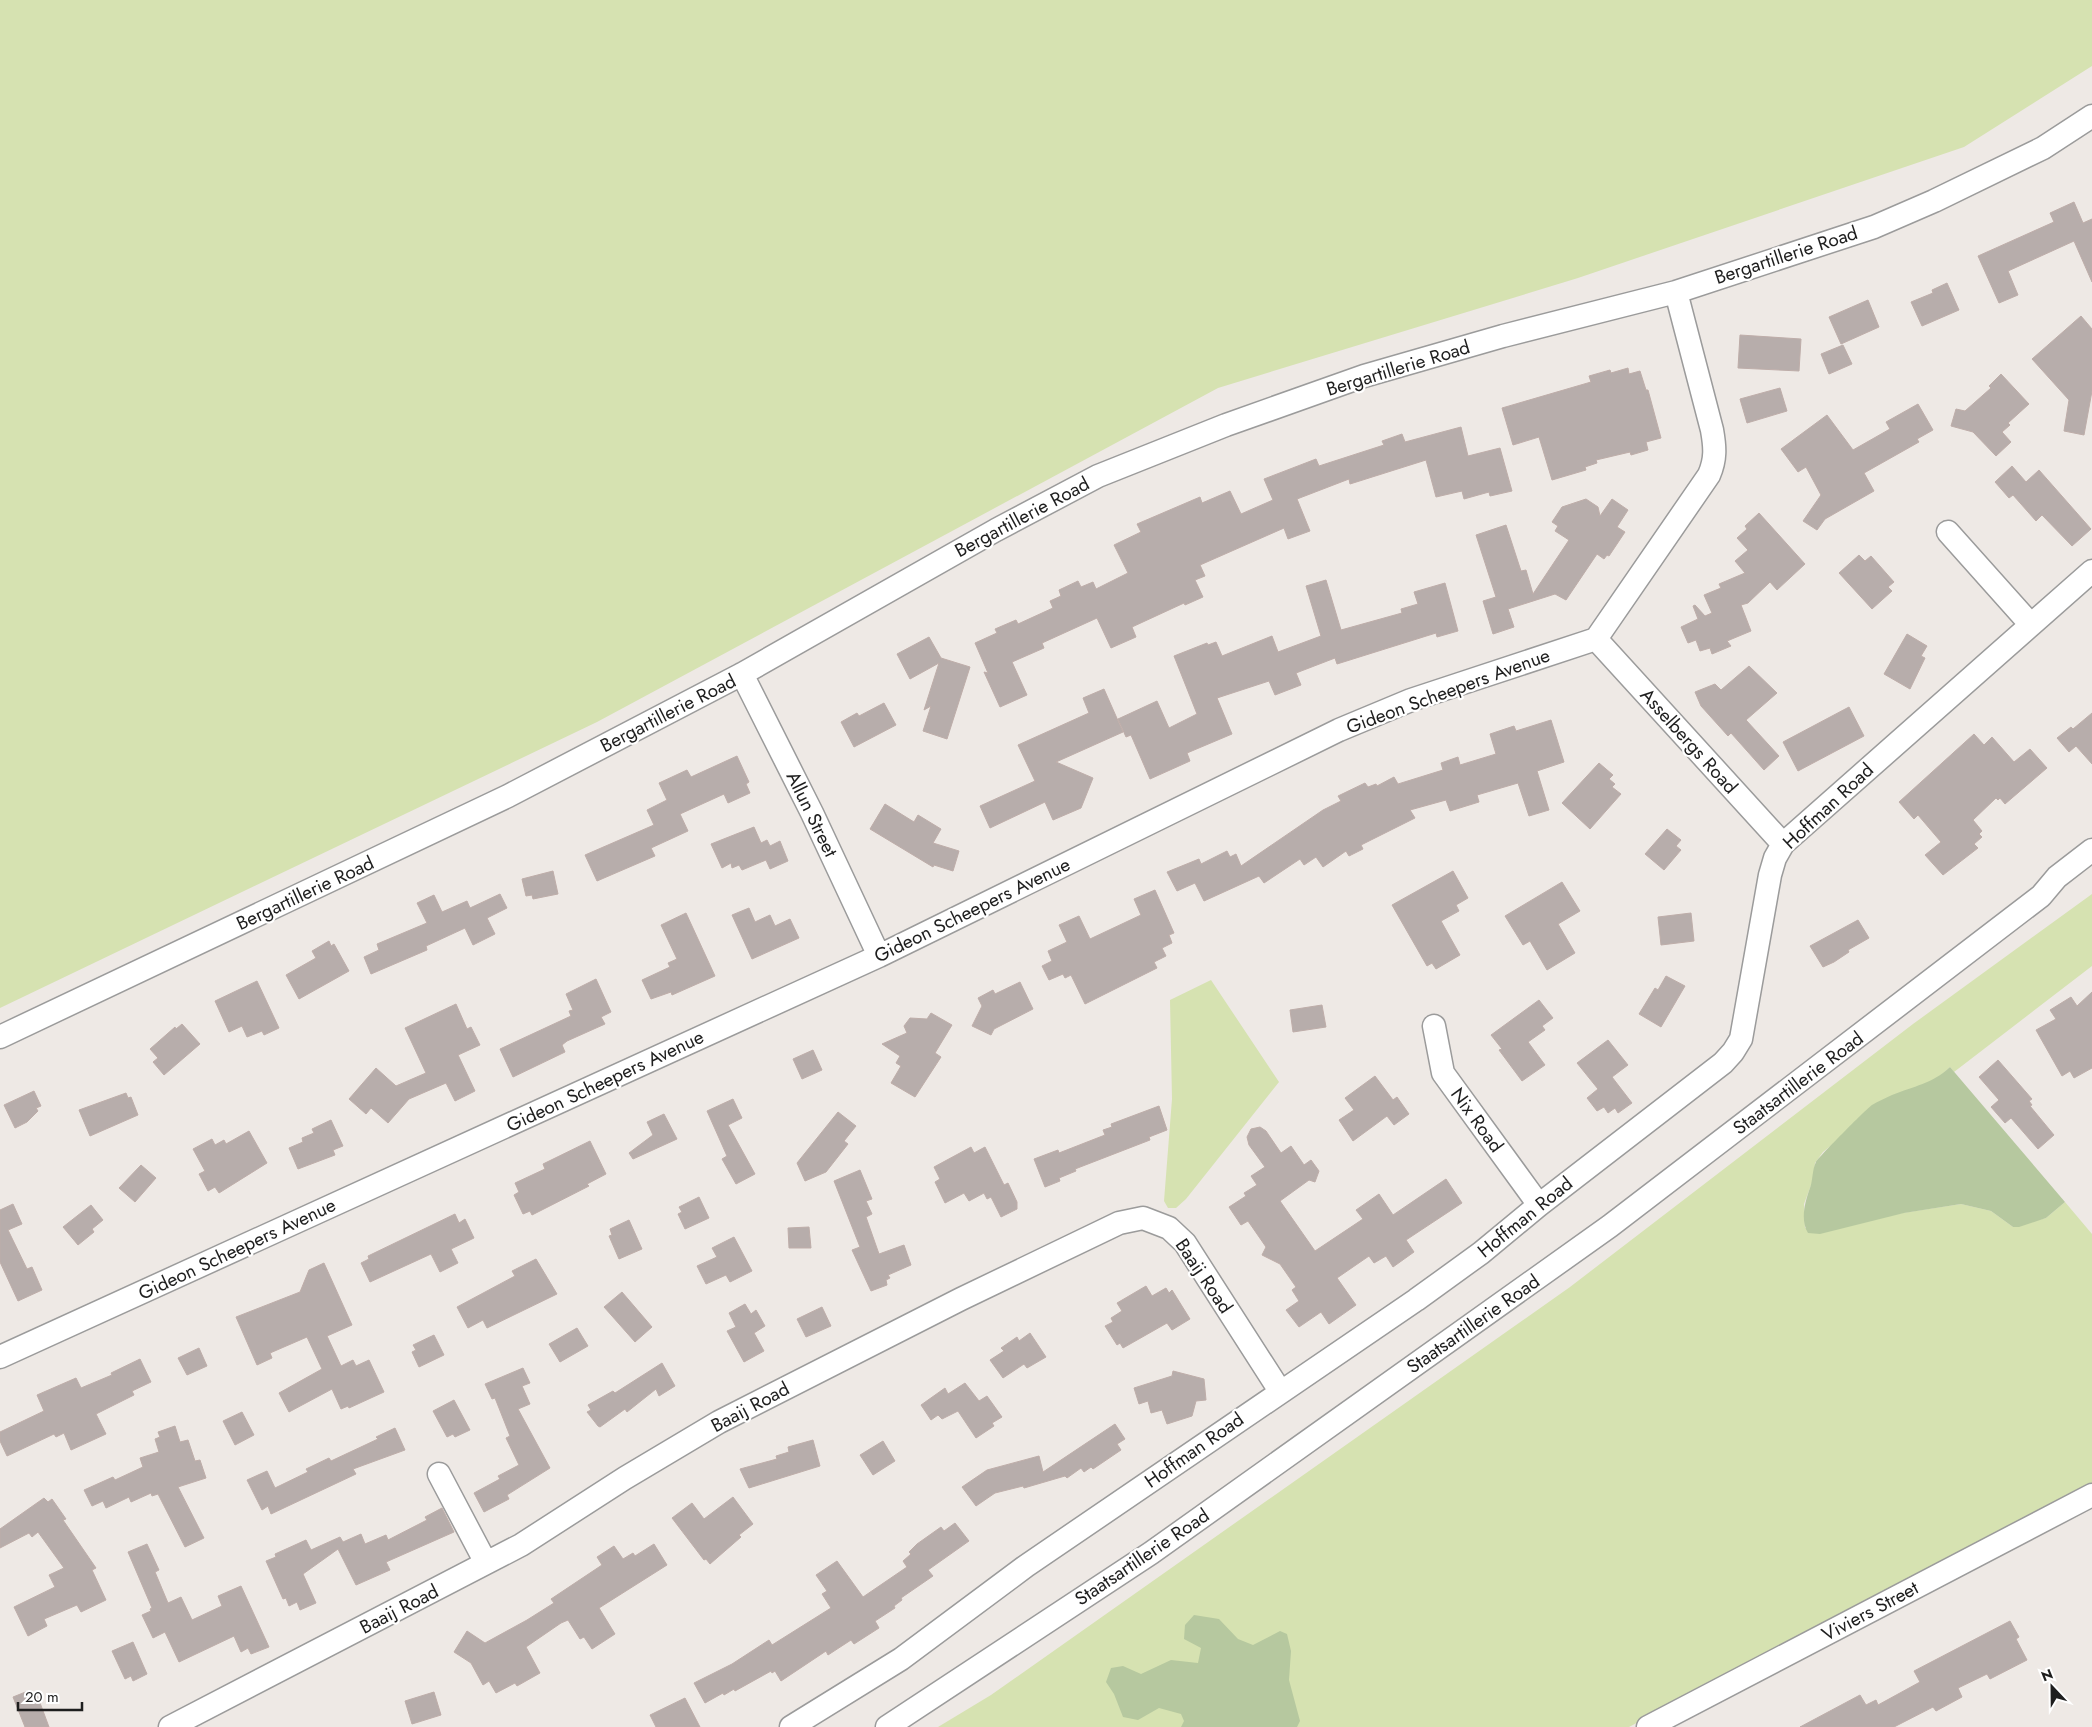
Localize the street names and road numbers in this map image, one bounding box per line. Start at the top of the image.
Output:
street label: Bergartillerie Road [1711,219,1861,291]
street label: Bergartillerie Road [1323,333,1473,403]
street label: Bergartillerie Road [950,470,1094,564]
street label: Gideon Scheepers Avenue [1342,641,1554,740]
street label: Bergartillerie Road [595,667,741,759]
street label: Asselbergs Road [1634,682,1744,800]
street label: Hoffman Road [1777,757,1879,855]
street label: Allun Street [780,767,845,862]
street label: Bergartillerie Road [232,849,378,937]
street label: Gideon Scheepers Avenue [869,851,1075,969]
street label: Gideon Scheepers Avenue [502,1023,708,1139]
street label: Staatsartillerie Road [1727,1025,1869,1141]
street label: Nix Road [1444,1082,1510,1158]
street label: Hoffman Road [1472,1170,1578,1264]
street label: Gideon Scheepers Avenue [134,1191,340,1307]
street label: Baaij Road [1169,1233,1239,1319]
street label: Staatsartillerie Road [1401,1268,1545,1380]
street label: Baaij Road [706,1375,794,1439]
street label: Hoffman Road [1139,1406,1249,1494]
street label: Staatsartillerie Road [1069,1502,1215,1612]
street label: Viviers Street [1817,1574,1923,1648]
street label: Baaij Road [355,1578,443,1640]

